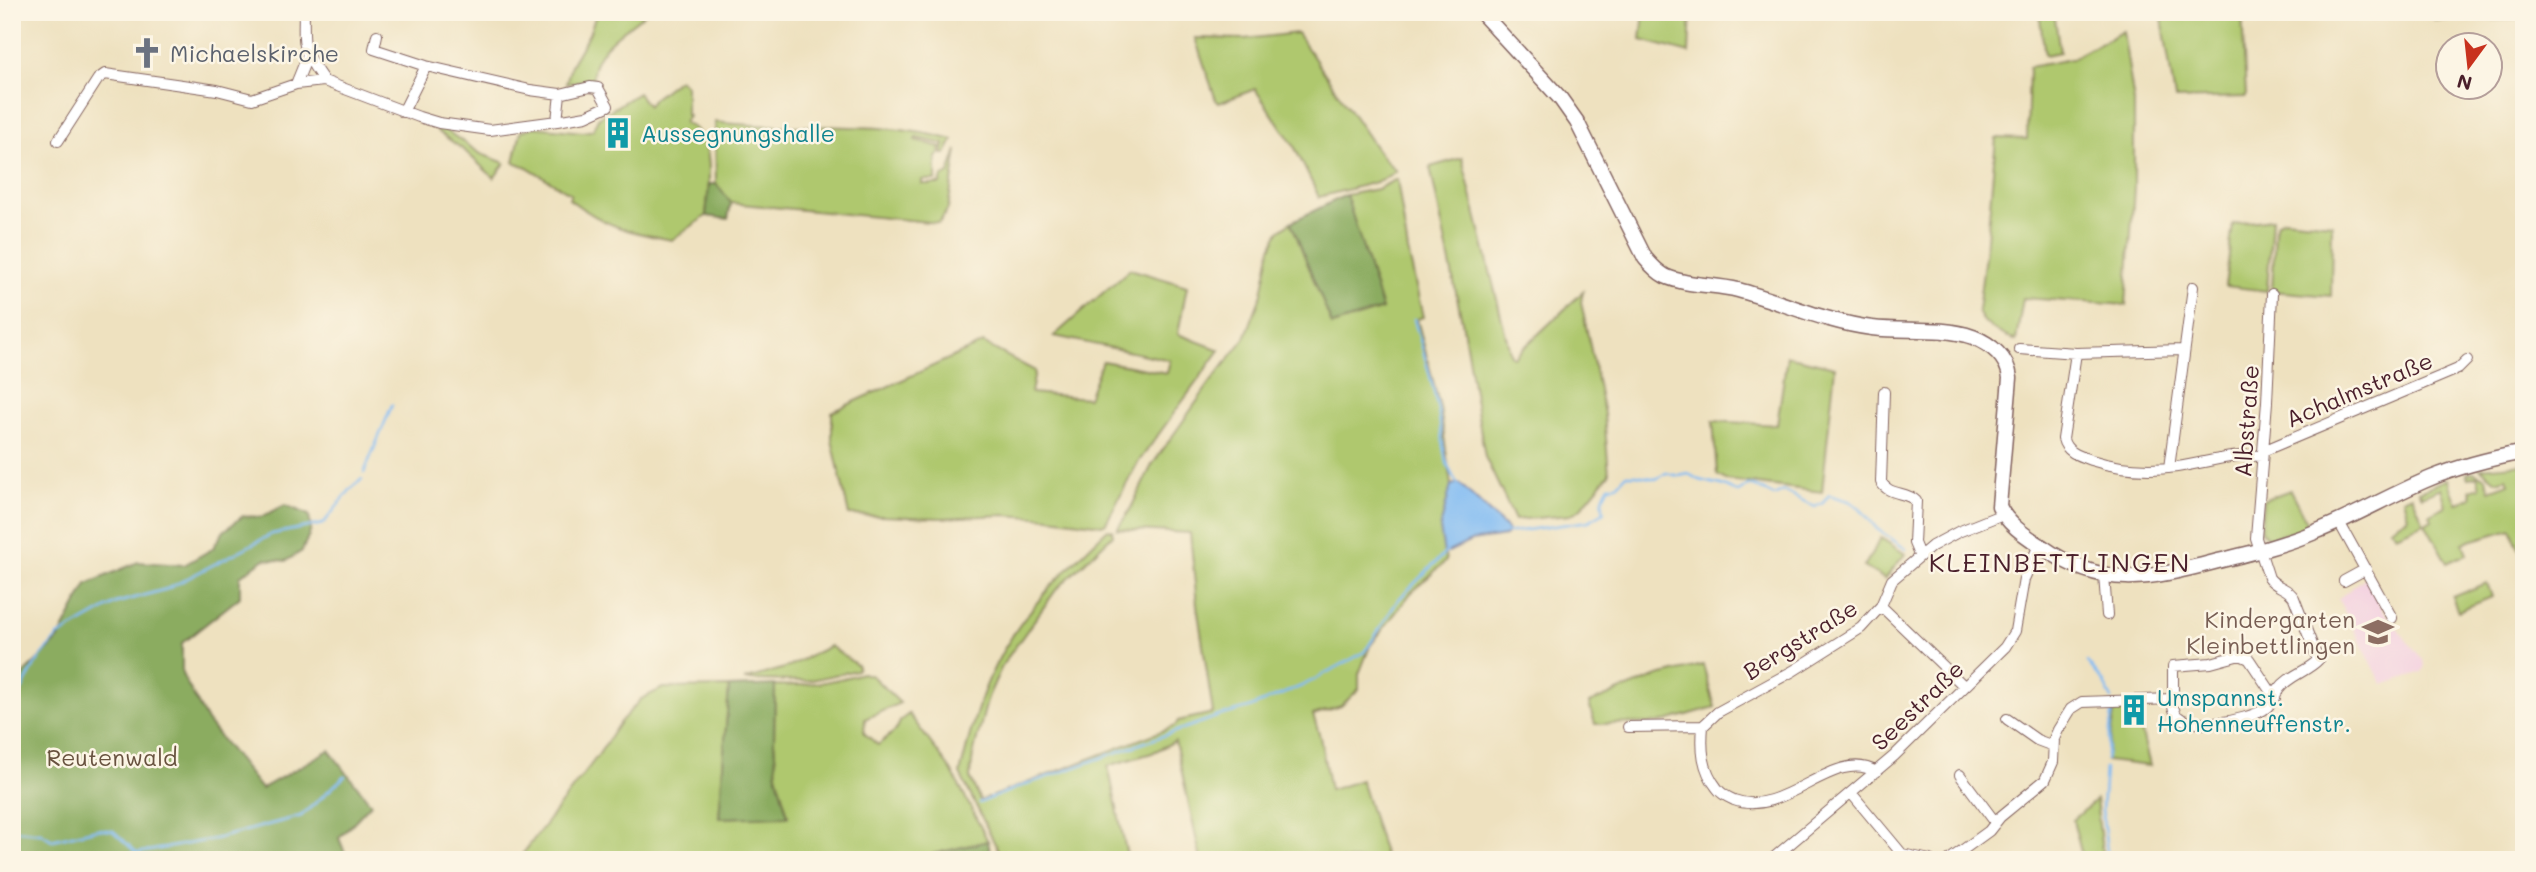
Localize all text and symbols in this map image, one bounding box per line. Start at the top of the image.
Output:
north arrow [2434,32,2504,102]
church icon: Michaelskirche [130,36,164,70]
place label: Michaelskirche [170,38,339,68]
text: N [2454,69,2475,97]
building icon: Aussegnungshalle [601,116,635,150]
place label: Aussegnungshalle [641,118,835,148]
street label: Achalmstraße [2281,345,2437,433]
street label: Albstraße [2227,364,2265,478]
district label: KLEINBETTLINGEN [1929,545,2191,579]
street label: Bergstraße [1737,592,1863,686]
place label: Kindergarten Kleinbettlingen [2186,604,2355,660]
school or university icon: Kindergarten Kleinbettlingen [2361,615,2395,649]
street label: Seestraße [1864,653,1970,757]
place label: Umspannst. Hohenneuffenstr. [2157,682,2351,738]
building icon: Umspannst. Hohenneuffenstr. [2117,693,2151,727]
park label: Reutenwald [46,742,178,772]

